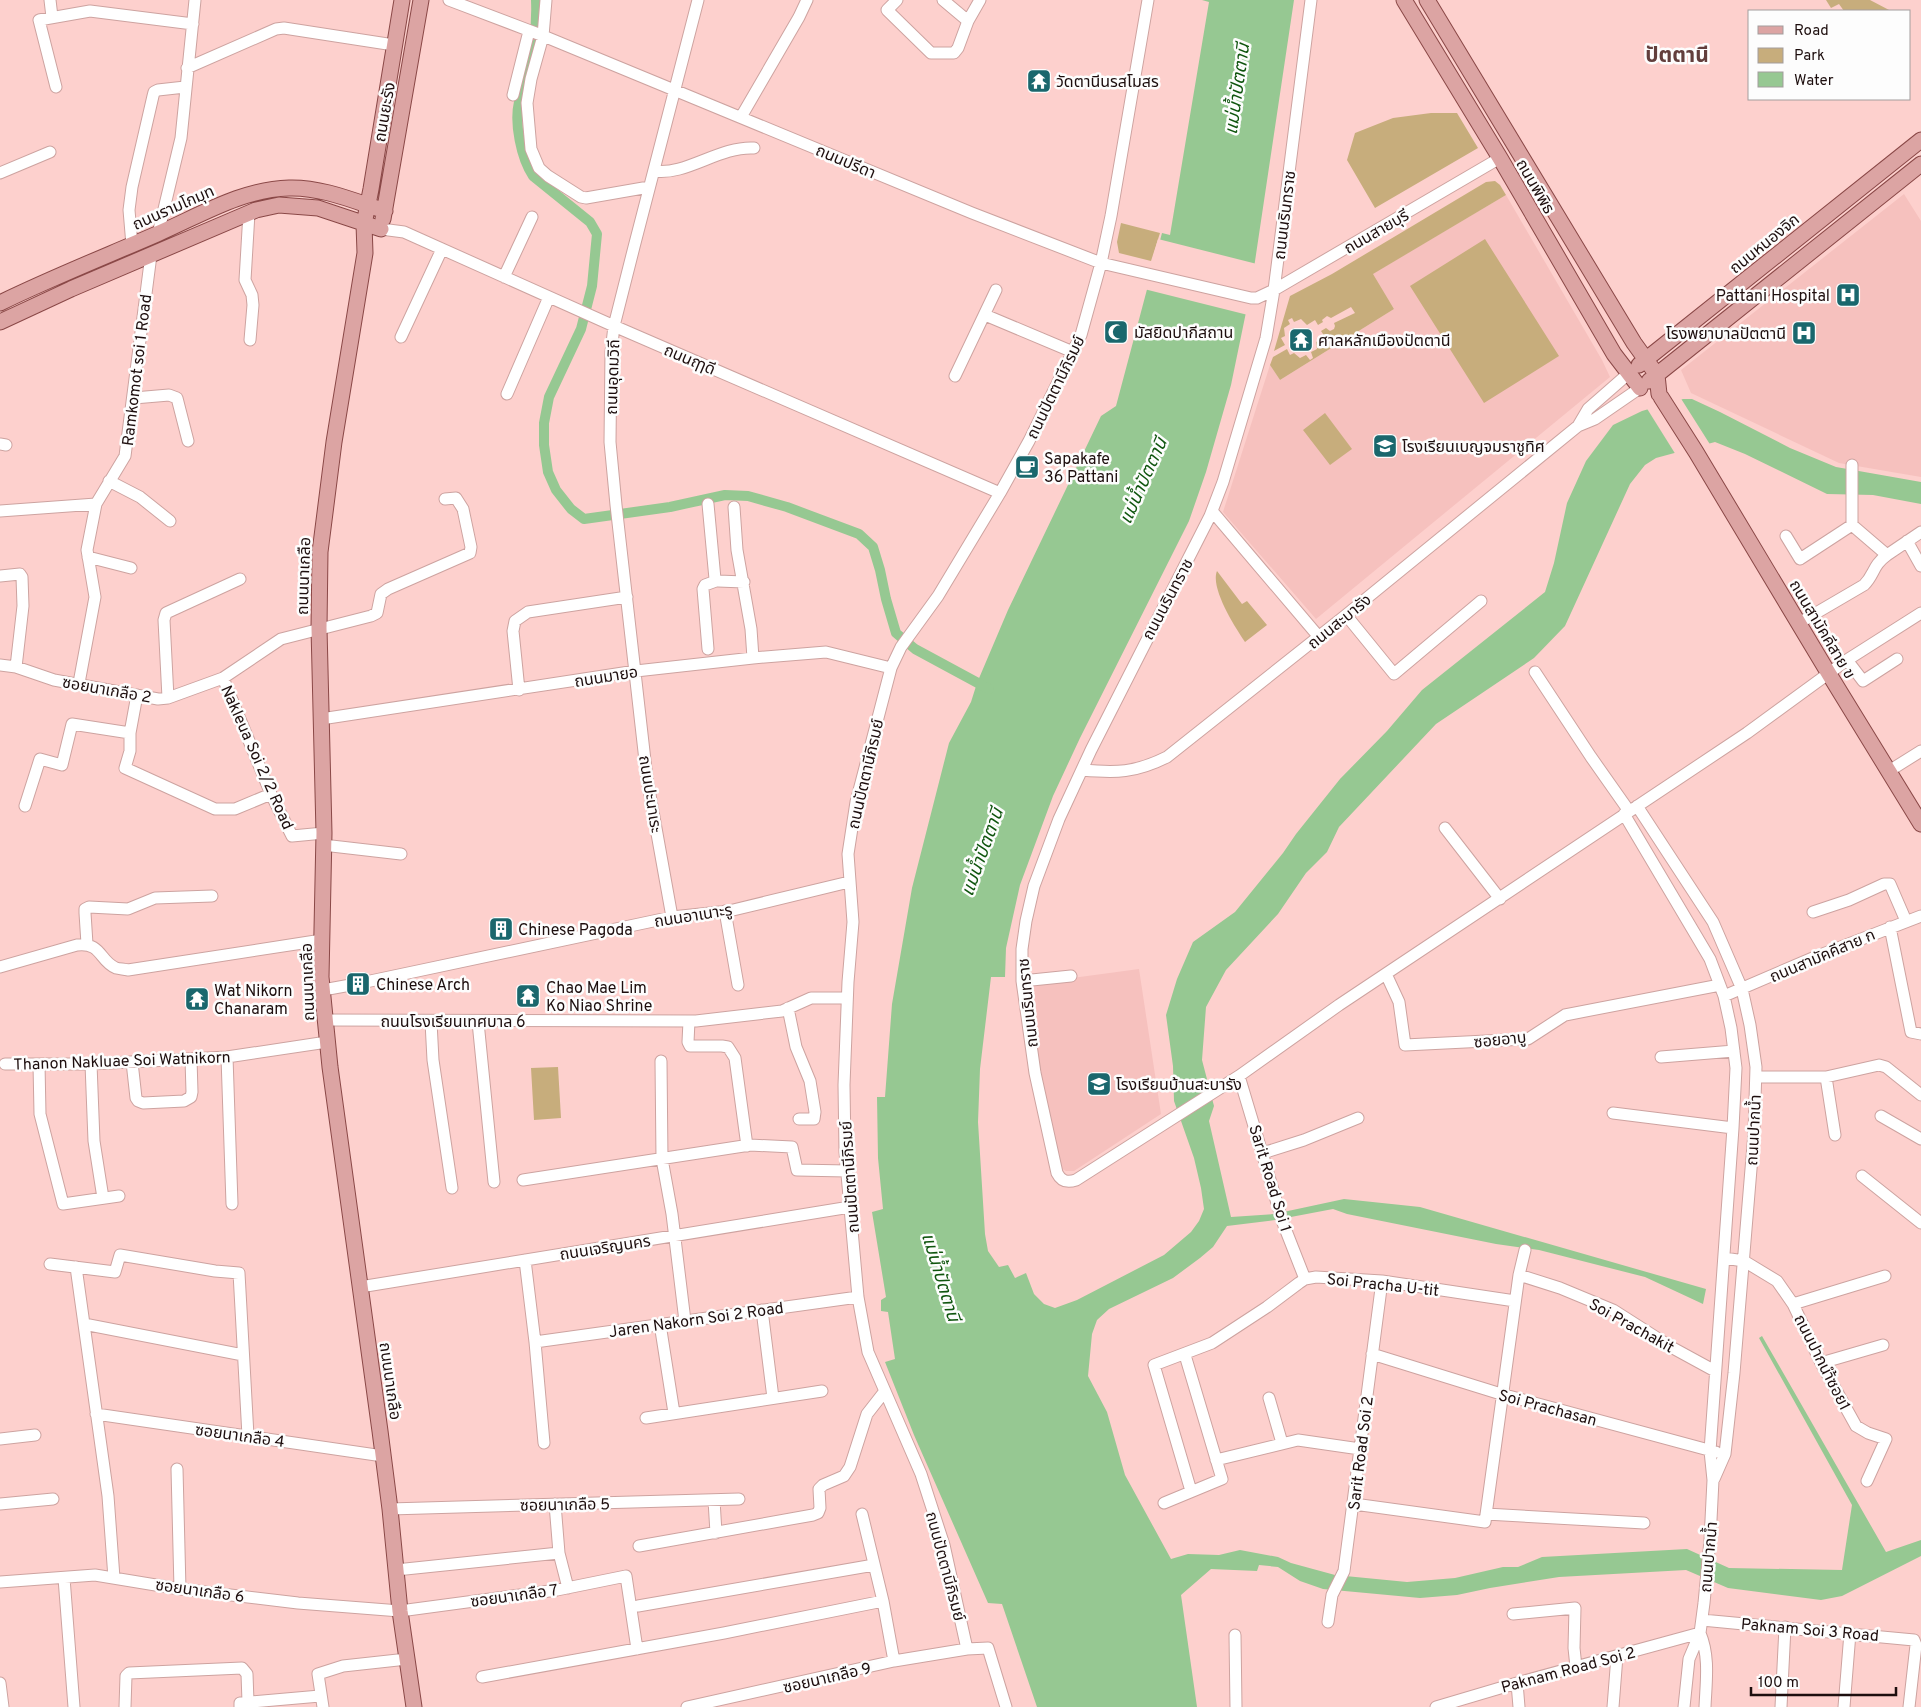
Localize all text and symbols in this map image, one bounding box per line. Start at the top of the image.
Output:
legend [1748,10,1911,100]
text: Road [1794,22,1829,41]
water label: แม่น้ำปัตตานี [1218,40,1257,136]
district label: ปัตตานี [1645,43,1709,70]
text: Park [1794,47,1825,66]
temple icon: วัดตานีนรสโมสร [1026,68,1052,94]
text: Water [1794,72,1834,91]
place label: วัดตานีนรสโมสร [1056,73,1159,93]
street label: ถนนยะรัง [371,81,401,144]
street label: ถนนปรีดา [812,141,878,184]
street label: ถนนพิพิธ [1511,156,1558,218]
street label: ถนนนรินทราช [1271,170,1301,261]
street label: ถนนรามโกมุท [130,182,218,236]
street label: ถนนสายบุรี [1341,206,1413,259]
street label: ถนนหนองจิก [1726,210,1804,279]
hospital icon: Pattani Hospital [1835,282,1861,308]
place label: Pattani Hospital [1716,287,1830,307]
street label: Ramkomot soi 1 Road [119,293,157,447]
mosque icon: มัสยิดปากีสถาน [1103,319,1129,345]
hospital icon: โรงพยาบาลปัตตานี [1791,320,1817,346]
place label: มัสยิดปากีสถาน [1134,324,1233,344]
place label: โรงพยาบาลปัตตานี [1666,325,1786,345]
temple icon: ศาลหลักเมืองปัตตานี [1288,327,1314,353]
place label: ศาลหลักเมืองปัตตานี [1318,332,1450,352]
street label: ถนนปัตตานีภิรมย์ [1023,333,1090,443]
street label: ถนนอุดมวิถี [603,339,625,415]
street label: ถนนฤๅดี [660,341,718,381]
water label: แม่น้ำปัตตานี [1112,432,1174,528]
school or university icon: โรงเรียนเบญจมราชูทิศ [1372,433,1398,459]
place label: โรงเรียนเบญจมราชูทิศ [1402,438,1545,458]
place label: Sapakafe 36 Pattani [1044,450,1118,488]
cafe icon: Sapakafe 36 Pattani [1014,454,1040,480]
street label: ถนนนาเกลือ [294,537,316,615]
street label: ถนนนรินทราช [1139,556,1199,644]
street label: ถนนสามัคคีสาย ข [1784,577,1859,683]
street label: ถนนสะบารัง [1304,591,1376,654]
street label: ถนนมายอ [573,663,640,693]
street label: ซอยนาเกลือ 2 [61,673,153,709]
street label: Nakleua Soi 2/2 Road [215,682,297,833]
street label: ถนนปัตตานีภิรมย์ [845,717,889,831]
street label: ถนนปะนาเระ [633,754,665,835]
water label: แม่น้ำปัตตานี [954,803,1011,900]
street label: ถนนอาเนาะรู [653,901,734,933]
building icon: Chinese Pagoda [488,916,514,942]
place label: Chinese Pagoda [518,921,633,941]
street label: ถนนสามัคคีสาย ก [1767,926,1879,988]
street label: ถนนนาเกลือ [298,943,320,1021]
street label: ถนนนรินทราช [1014,957,1044,1048]
building icon: Chinese Arch [345,971,371,997]
place label: Chinese Arch [376,976,470,996]
place label: Chao Mae Lim Ko Niao Shrine [546,979,652,1017]
place label: Wat Nikorn Chanaram [214,982,292,1020]
temple icon: Chao Mae Lim Ko Niao Shrine [515,983,541,1009]
temple icon: Wat Nikorn Chanaram [184,986,210,1012]
street label: ถนนโรงเรียนเทศบาล 6 [380,1013,526,1033]
street label: ซอยอาบู [1473,1028,1528,1054]
street label: Thanon Nakluae Soi Watnikorn [13,1048,231,1076]
school or university icon: โรงเรียนบ้านสะบารัง [1086,1071,1112,1097]
place label: โรงเรียนบ้านสะบารัง [1116,1076,1242,1096]
street label: ถนนปากน้ำ [1740,1094,1767,1166]
street label: ถนนปัตตานีภิรมย์ [837,1120,865,1234]
street label: Sarit Road Soi 1 [1243,1123,1295,1235]
water label: แม่น้ำปัตตานี [915,1229,967,1327]
street label: ถนนเจริญนคร [558,1232,652,1266]
street label: Soi Pracha U-tit [1326,1270,1440,1302]
street label: Soi Prachakit [1585,1295,1677,1358]
street label: Jaren Nakorn Soi 2 Road [608,1299,785,1343]
street label: ถนนปากนำ้ซอย1 [1788,1312,1854,1414]
street label: ถนนนาเกลือ [374,1341,404,1421]
street label: Soi Prachasan [1496,1386,1599,1432]
street label: Sarit Road Soi 2 [1345,1395,1379,1511]
street label: ซอยนาเกลือ 4 [194,1421,286,1453]
street label: ซอยนาเกลือ 5 [520,1495,610,1517]
street label: ถนนปัตตานีภิรมย์ [920,1510,968,1623]
street label: ถนนปากน้ำ [1694,1521,1723,1594]
street label: ซอยนาเกลือ 6 [154,1576,246,1608]
street label: ซอยนาเกลือ 7 [469,1581,559,1613]
street label: Paknam Soi 3 Road [1740,1615,1880,1647]
street label: Paknam Road Soi 2 [1499,1643,1638,1699]
street label: ซอยนาเกลือ 9 [781,1659,873,1699]
scale bar [1751,1664,1896,1696]
text: 100 m [1758,1674,1799,1693]

